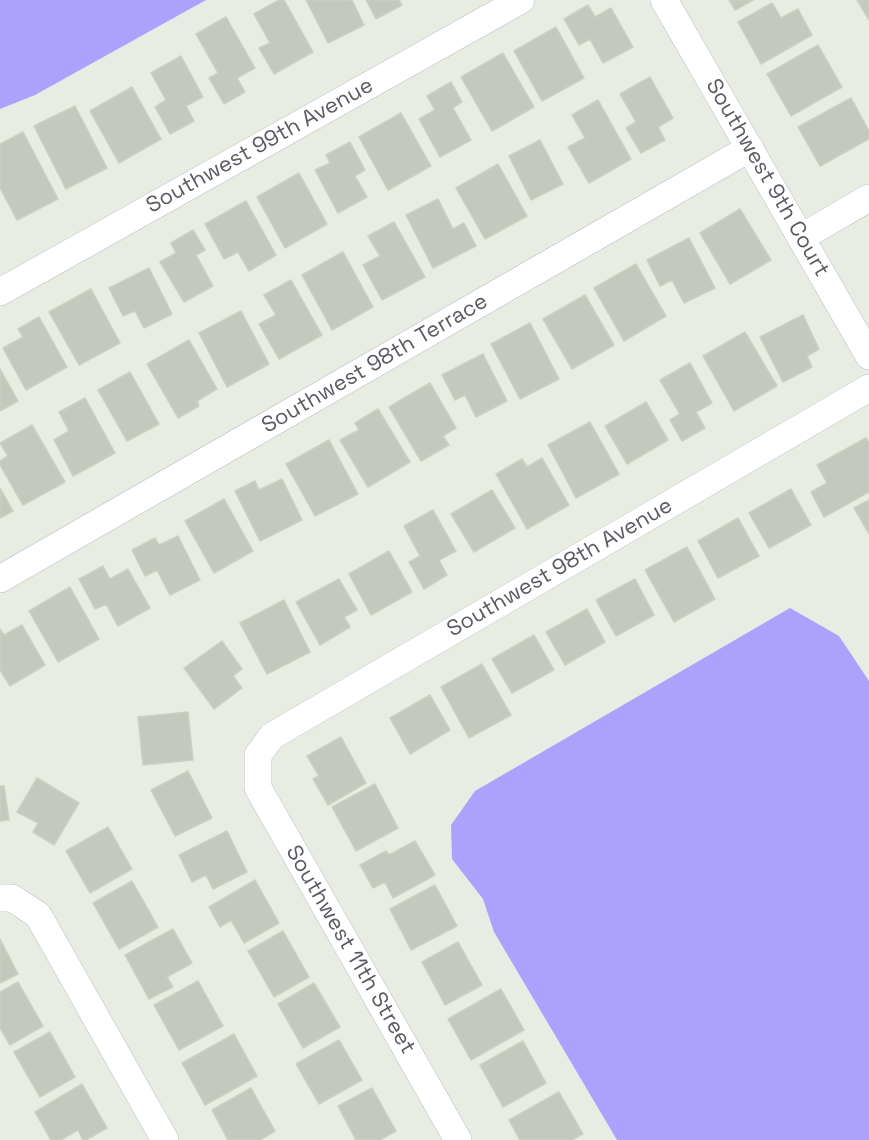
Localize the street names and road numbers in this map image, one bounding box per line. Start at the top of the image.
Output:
street label: Southwest 99th Avenue [142,73,378,219]
street label: Southwest 9th Court [700,74,834,282]
street label: Southwest 98th Terrace [257,288,493,440]
street label: Southwest 98th Avenue [443,493,677,643]
street label: Southwest 11th Street [279,841,421,1059]

